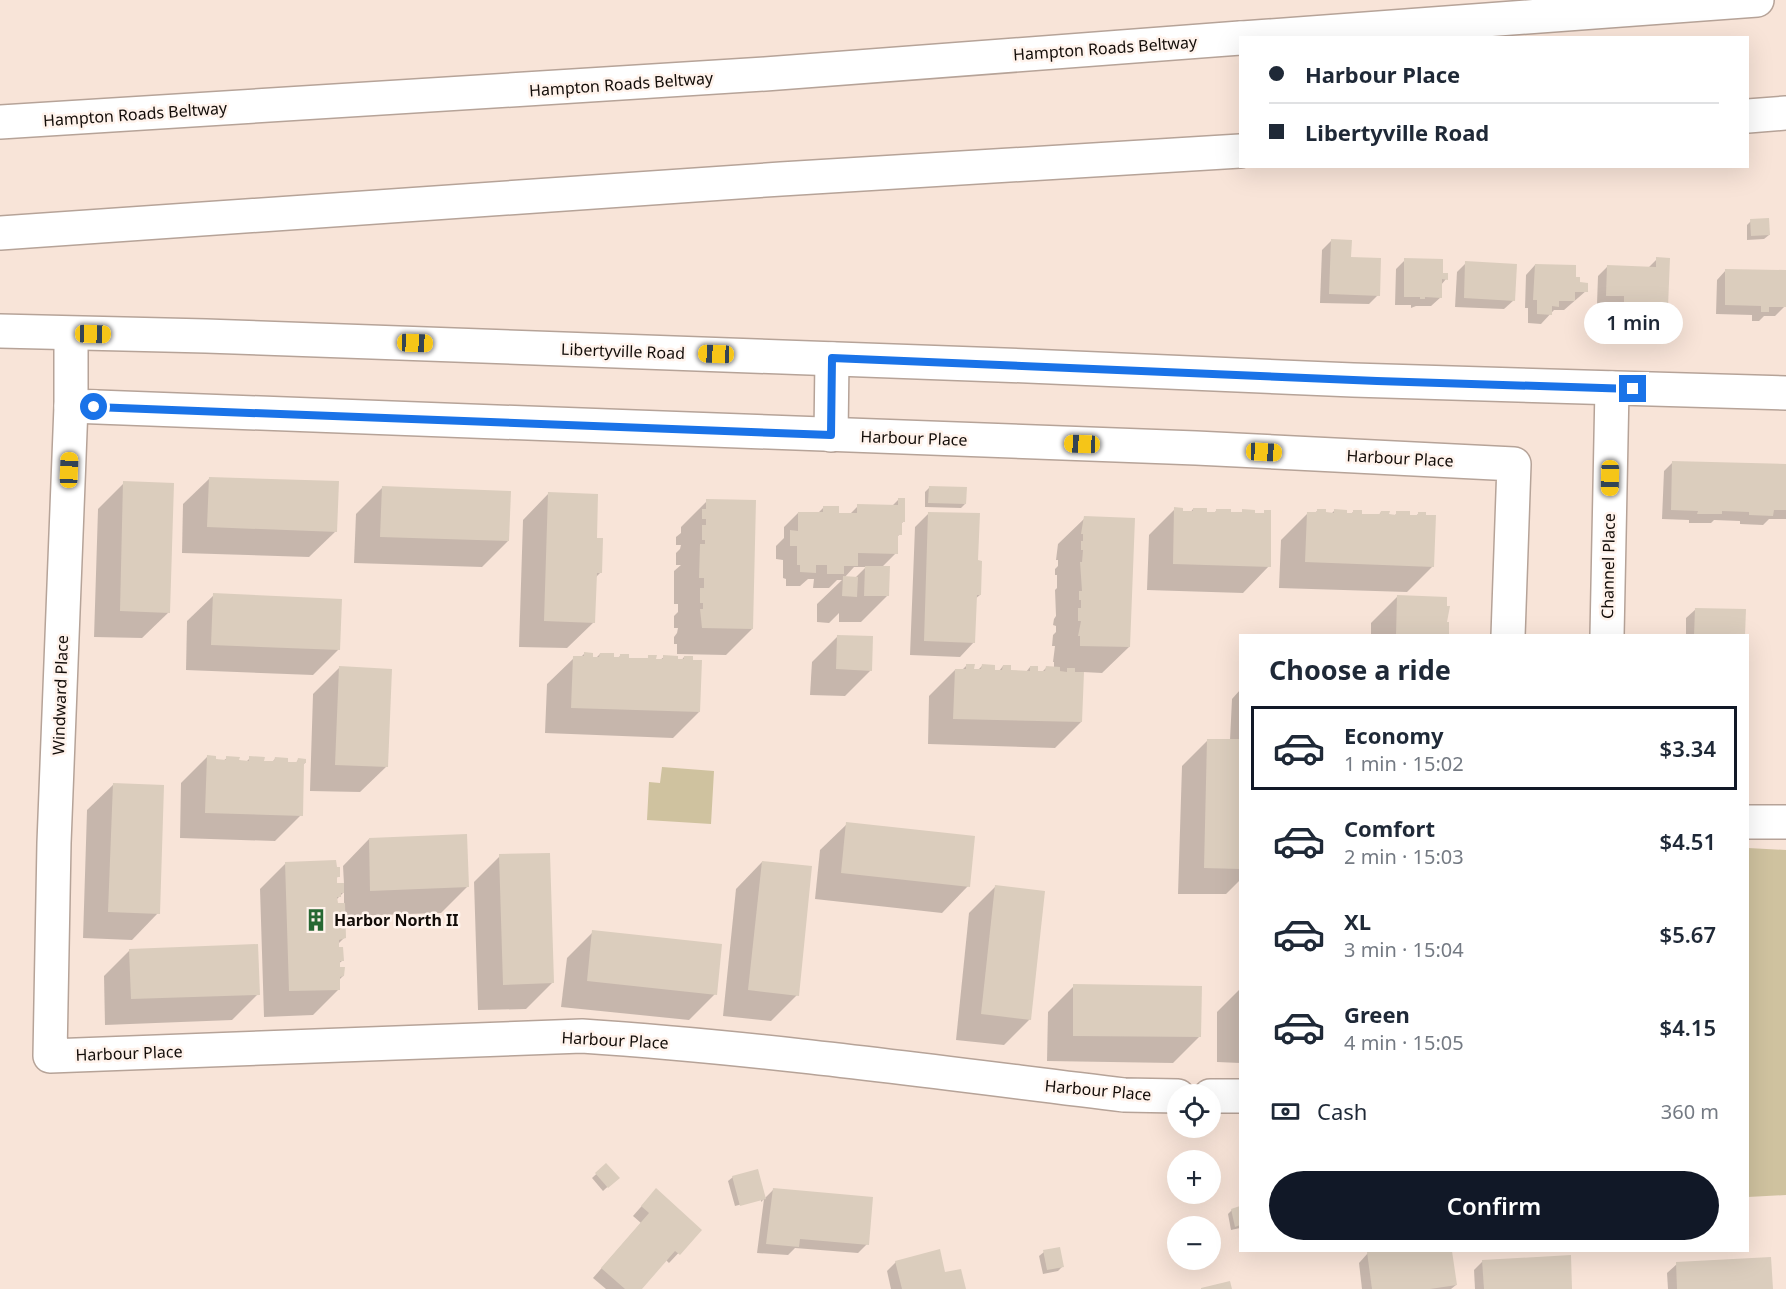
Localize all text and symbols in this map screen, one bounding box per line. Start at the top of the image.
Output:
street label: Hampton Roads Beltway [1012,31,1199,65]
text: Harbour Place [1305,59,1460,89]
street label: Hampton Roads Beltway [528,67,715,101]
street label: Hampton Roads Beltway [42,97,229,131]
text: Libertyville Road [1305,117,1489,147]
callout: 1 min [1584,302,1682,344]
text: 1 min [1606,309,1661,336]
car [75,325,111,343]
car [397,333,433,353]
street label: Libertyville Road [561,338,685,364]
car [698,344,734,364]
route end [1619,375,1646,402]
route start [80,393,107,420]
street label: Harbour Place [860,425,968,451]
car [1064,434,1100,454]
car [1246,442,1282,462]
street label: Harbour Place [1346,444,1454,472]
car [59,452,79,488]
car [1601,460,1619,496]
street label: Channel Place [1596,513,1620,619]
street label: Windward Place [47,635,73,755]
text: Choose a ride [1269,651,1451,688]
text: Economy [1344,720,1443,750]
icon: car [1272,721,1326,775]
text: $3.34 [1660,733,1716,763]
text: 1 min · 15:02 [1344,750,1464,777]
text: Comfort [1344,813,1435,843]
icon: car [1272,814,1326,868]
text: $4.51 [1660,826,1716,856]
text: 2 min · 15:03 [1344,843,1464,870]
text: XL [1344,906,1371,936]
building icon: Harbor North II [303,907,329,933]
icon: car [1272,907,1326,961]
place label: Harbor North II [334,909,459,931]
text: $5.67 [1660,919,1716,949]
text: 3 min · 15:04 [1344,936,1464,963]
text: Green [1344,999,1410,1029]
icon: car [1272,1000,1326,1054]
text: $4.15 [1660,1012,1716,1042]
street label: Harbour Place [561,1026,669,1054]
text: 4 min · 15:05 [1344,1029,1464,1056]
street label: Harbour Place [75,1040,183,1066]
street label: Harbour Place [1044,1074,1152,1106]
map controls [1167,1084,1221,1270]
button: locate [1167,1084,1221,1138]
icon: cash [1269,1095,1302,1128]
text: Cash [1317,1096,1367,1126]
text: 360 m [1661,1098,1719,1125]
button: + [1167,1150,1221,1204]
button: Confirm [1269,1171,1719,1240]
button: − [1167,1216,1221,1270]

